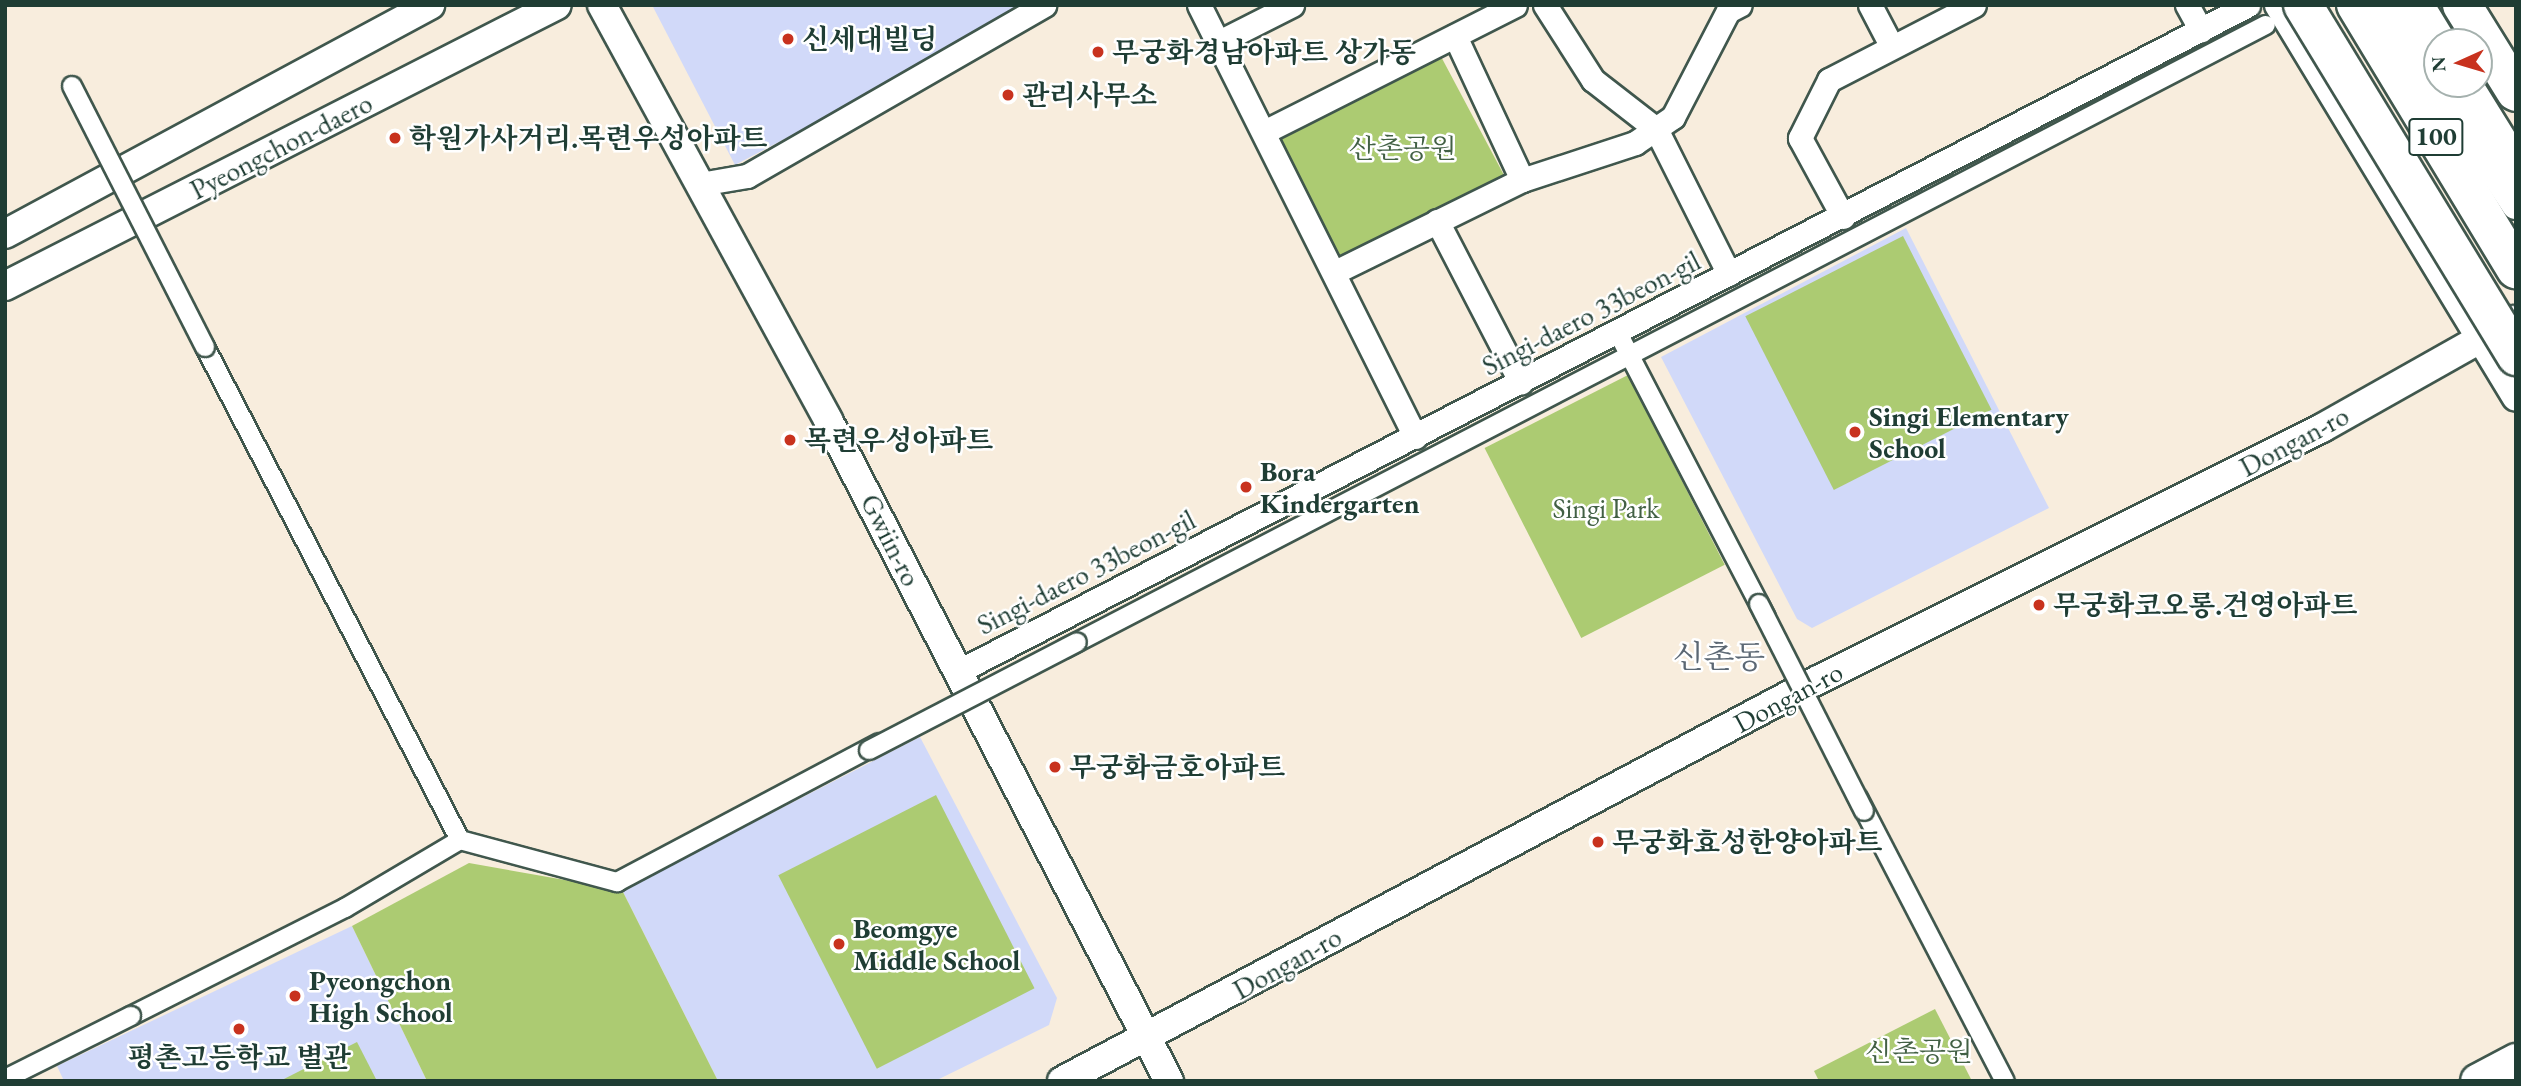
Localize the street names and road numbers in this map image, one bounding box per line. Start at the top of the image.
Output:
street label: Pyeongchon-daero [184,86,378,206]
road number: 100 [2408,114,2464,160]
street label: Singi-daero 33beon-gil [1476,243,1706,383]
street label: Dongan-ro [2234,398,2354,484]
street label: Gwiin-ro [854,488,928,592]
street label: Singi-daero 33beon-gil [971,502,1201,642]
street label: Dongan-ro [1728,654,1848,740]
street label: Dongan-ro [1227,920,1347,1006]

